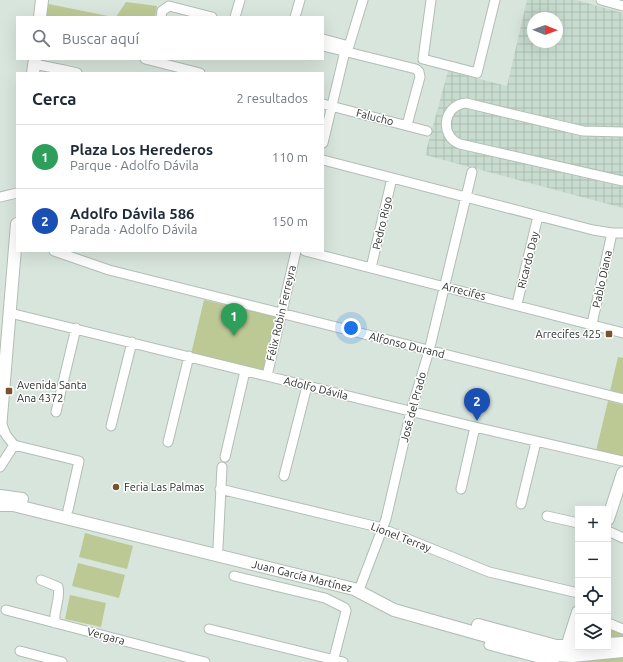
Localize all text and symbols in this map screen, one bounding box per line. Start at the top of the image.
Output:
north arrow [527,12,563,48]
search box [16,16,324,60]
icon: search [30,27,52,49]
text: Buscar aquí [62,30,139,47]
text: Cerca [32,89,77,108]
text: 2 resultados [237,91,308,105]
street label: Falucho [355,107,395,127]
text: Plaza Los Herederos [70,141,213,158]
text: 1 [41,150,49,164]
text: 110 m [272,150,308,164]
text: Parque · Adolfo Dávila [70,158,199,172]
street label: Pedro Rigo [370,195,394,251]
text: Adolfo Dávila 586 [70,205,195,222]
text: 2 [41,214,49,228]
text: 150 m [272,214,308,228]
text: Parada · Adolfo Dávila [70,222,197,236]
street label: Ricardo Day [515,229,541,290]
street label: Pablo Diana [590,249,614,309]
street label: Félix Robin Ferreyra [264,264,298,362]
street label: Arrecifes [441,280,487,302]
pin: 1 [221,303,247,336]
your location [341,318,361,338]
place label: Arrecifes 425 [536,328,601,340]
marker: Arrecifes 425 [604,329,614,339]
street label: Alfonso Durand [368,330,446,360]
street label: José del Prado [398,370,428,444]
street label: Adolfo Dávila [283,374,349,402]
place label: Avenida Santa Ana 4372 [17,379,87,404]
marker: Avenida Santa Ana 4372 [4,386,14,396]
pin: 2 [464,388,490,421]
place label: Feria Las Palmas [124,481,205,493]
marker: Feria Las Palmas [111,482,121,492]
map controls [575,506,611,650]
button: + [575,506,611,542]
street label: Lionel Terray [369,520,433,554]
button: − [575,542,611,578]
street label: Juan García Martínez [251,558,353,594]
button: locate [575,578,611,614]
button: layers [575,614,611,650]
street label: Vergara [86,625,126,647]

